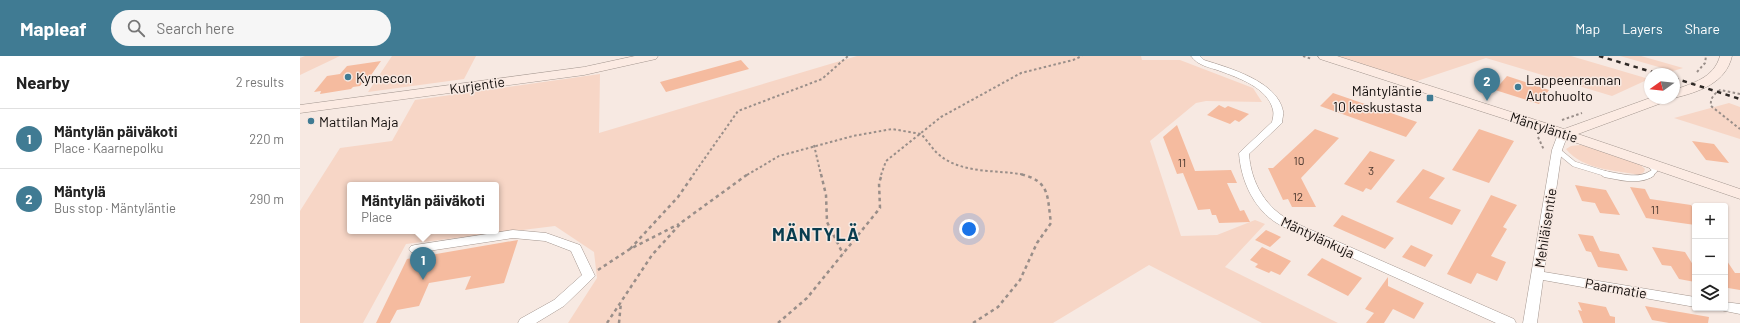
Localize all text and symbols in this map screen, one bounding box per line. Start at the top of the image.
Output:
search box [111,10,391,46]
text: Mapleaf [20,17,87,40]
icon: search [125,17,147,39]
text: Search here [157,19,235,37]
text: Map [1575,20,1600,37]
text: Layers [1622,20,1663,37]
text: Share [1685,20,1720,37]
pin: 2 [1474,68,1500,101]
north arrow [1644,68,1680,104]
place label: Kymecon [356,69,412,86]
place label: Lappeenrannan Autohuolto [1526,71,1621,104]
text: Nearby [16,72,70,92]
marker: Kymecon [343,72,353,82]
street label: Kurjentie [448,73,506,97]
text: 2 results [236,74,284,90]
place label: Mäntyläntie 10 keskustasta [1333,82,1422,115]
marker: Lappeenrannan Autohuolto [1513,82,1523,92]
marker: Mäntyläntie 10 keskustasta [1425,93,1435,103]
street label: Mäntyläntie [1508,108,1580,146]
place label: Mattilan Maja [319,113,398,130]
marker: Mattilan Maja [306,116,316,126]
text: Mäntylän päiväkoti [54,122,177,140]
text: 1 [27,131,31,147]
text: 220 m [249,131,284,147]
text: Place · Kaarnepolku [54,140,163,156]
house number: 10 [1294,153,1304,167]
house number: 11 [1178,155,1186,169]
house number: 3 [1368,163,1374,177]
text: Mäntylä [54,182,106,200]
popup [347,182,499,234]
street label: Mehiläisentie [1530,187,1560,269]
house number: 12 [1293,189,1303,203]
text: 2 [25,191,33,207]
text: 290 m [250,191,284,207]
text: Mäntylän päiväkoti [361,191,485,209]
text: Bus stop · Mäntyläntie [54,200,176,216]
house number: 11 [1651,202,1659,216]
map controls [1692,203,1728,311]
button: + [1692,203,1728,239]
text: Place [361,209,392,225]
street label: Mäntylänkuja [1278,213,1358,261]
your location [959,219,979,239]
district label: MÄNTYLÄ [772,223,860,245]
button: − [1692,239,1728,275]
pin: 1 [410,247,436,280]
street label: Paarmatie [1584,274,1648,302]
button: layers [1692,275,1728,311]

